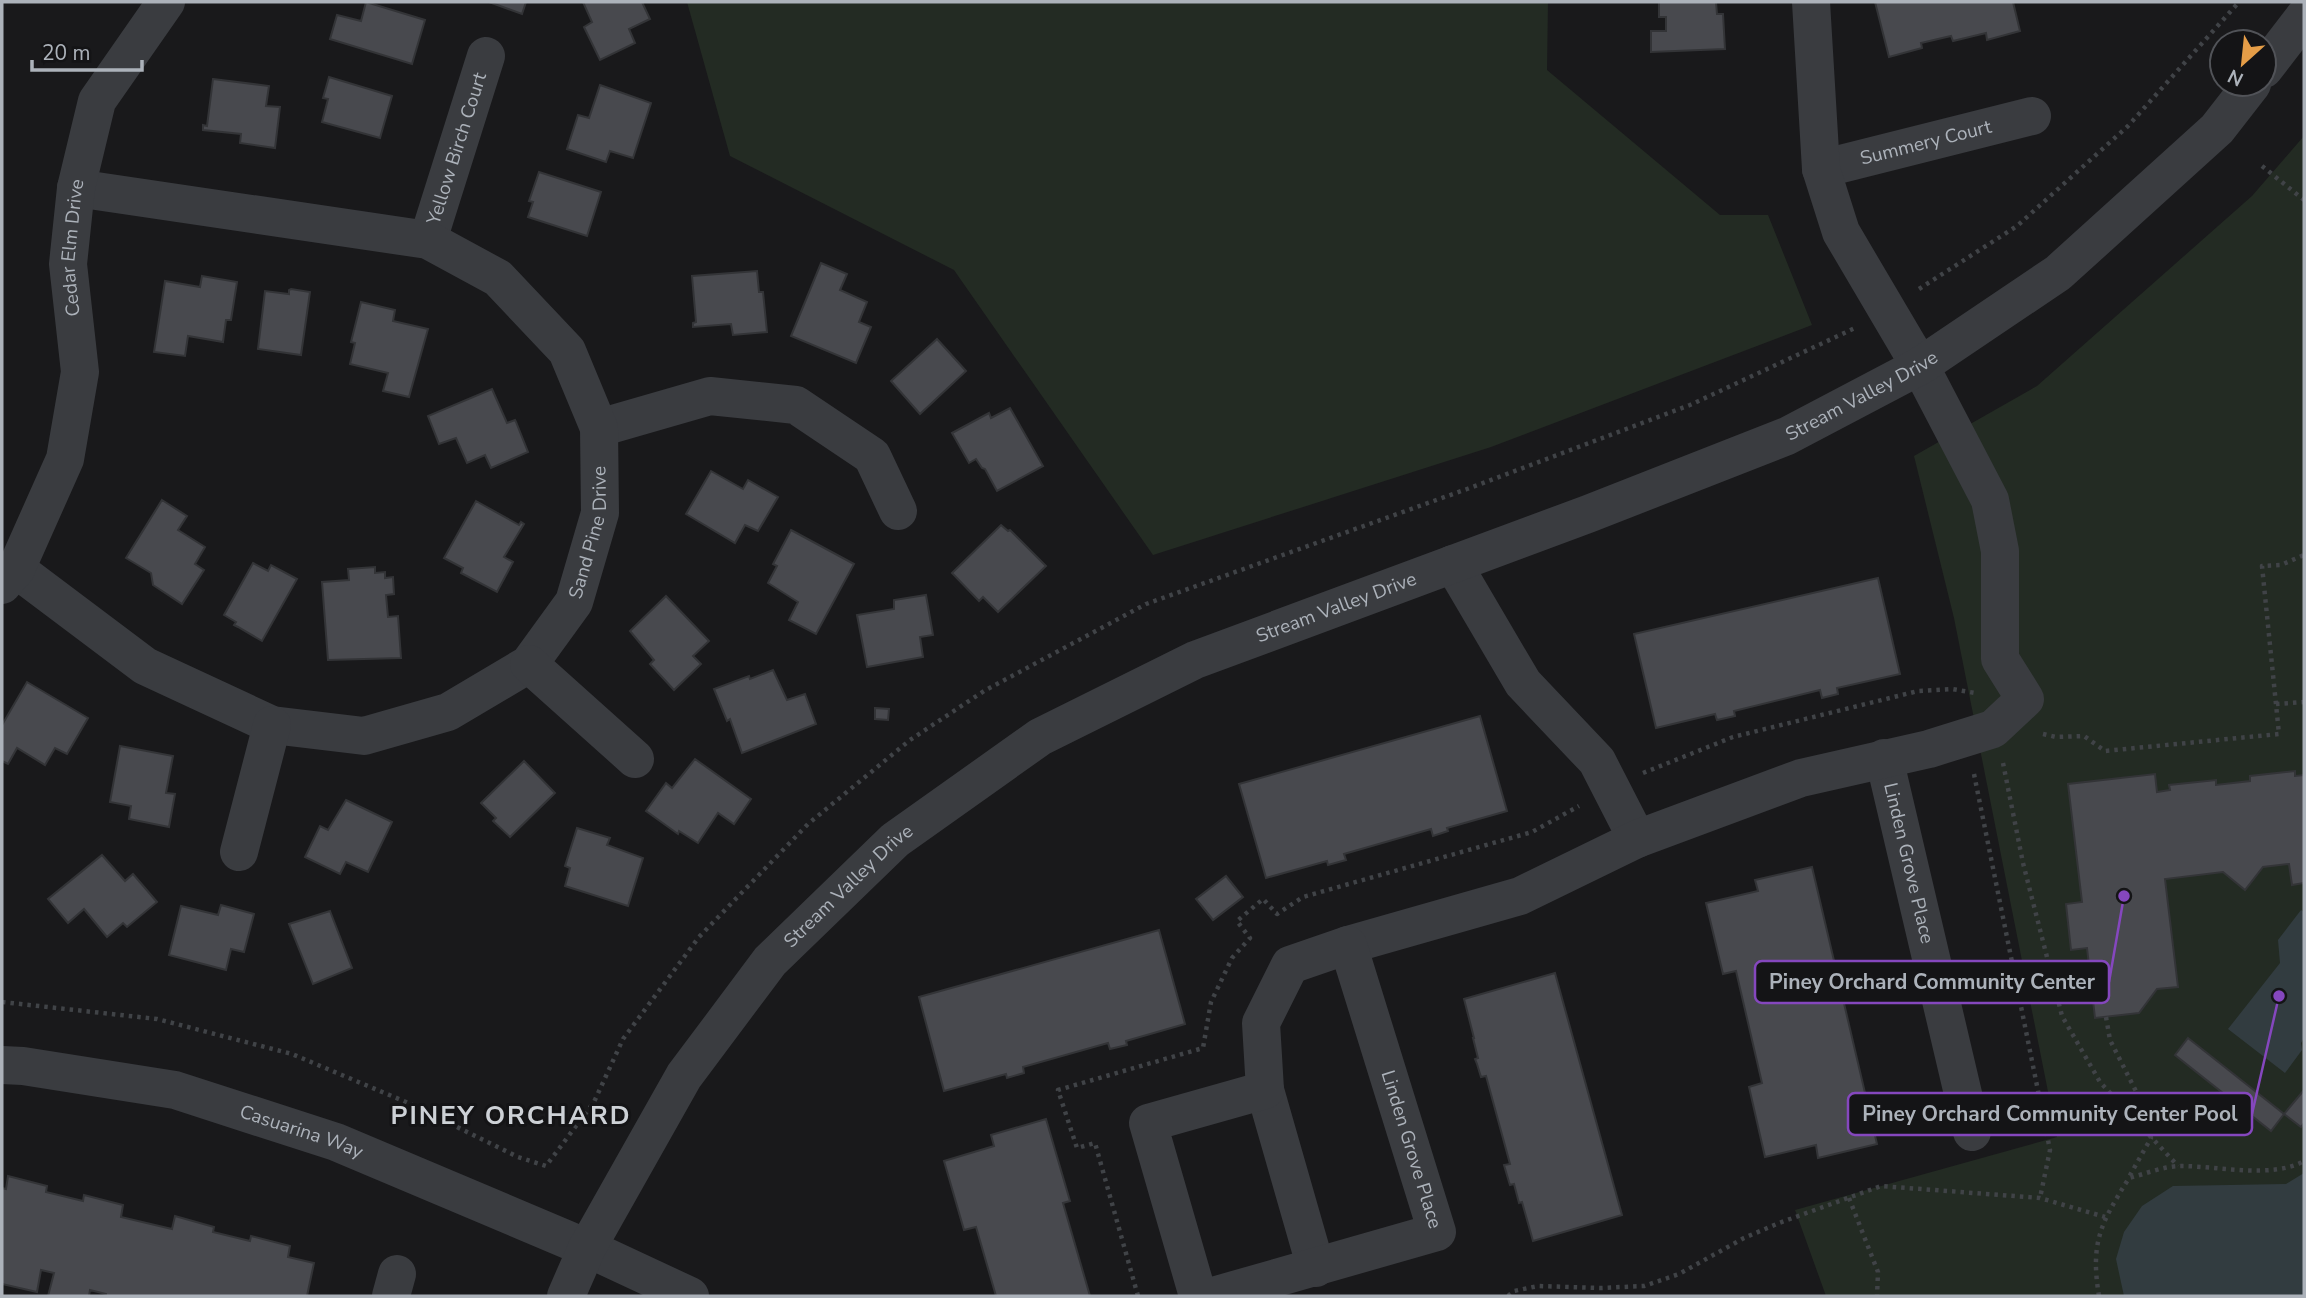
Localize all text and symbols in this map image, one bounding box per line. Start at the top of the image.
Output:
scale bar [32,28,142,72]
north arrow [2208,28,2278,98]
text: 20 m [42,39,91,67]
text: N [2223,62,2248,92]
street label: Yellow Birch Court [420,69,493,229]
street label: Summery Court [1857,114,1994,172]
street label: Cedar Elm Drive [55,176,91,318]
street label: Stream Valley Drive [1781,345,1943,448]
street label: Sand Pine Drive [563,466,613,602]
street label: Stream Valley Drive [1252,566,1420,649]
street label: Linden Grove Place [1877,780,1940,946]
street label: Stream Valley Drive [778,818,918,954]
callout: Piney Orchard Community Center [1755,961,2109,1003]
text: Piney Orchard Community Center [1769,968,2096,996]
street label: Linden Grove Place [1375,1067,1448,1232]
callout: Piney Orchard Community Center Pool [1848,1093,2252,1135]
district label: PINEY ORCHARD [390,1098,632,1133]
street label: Casuarina Way [236,1099,367,1165]
text: Piney Orchard Community Center Pool [1862,1100,2238,1128]

